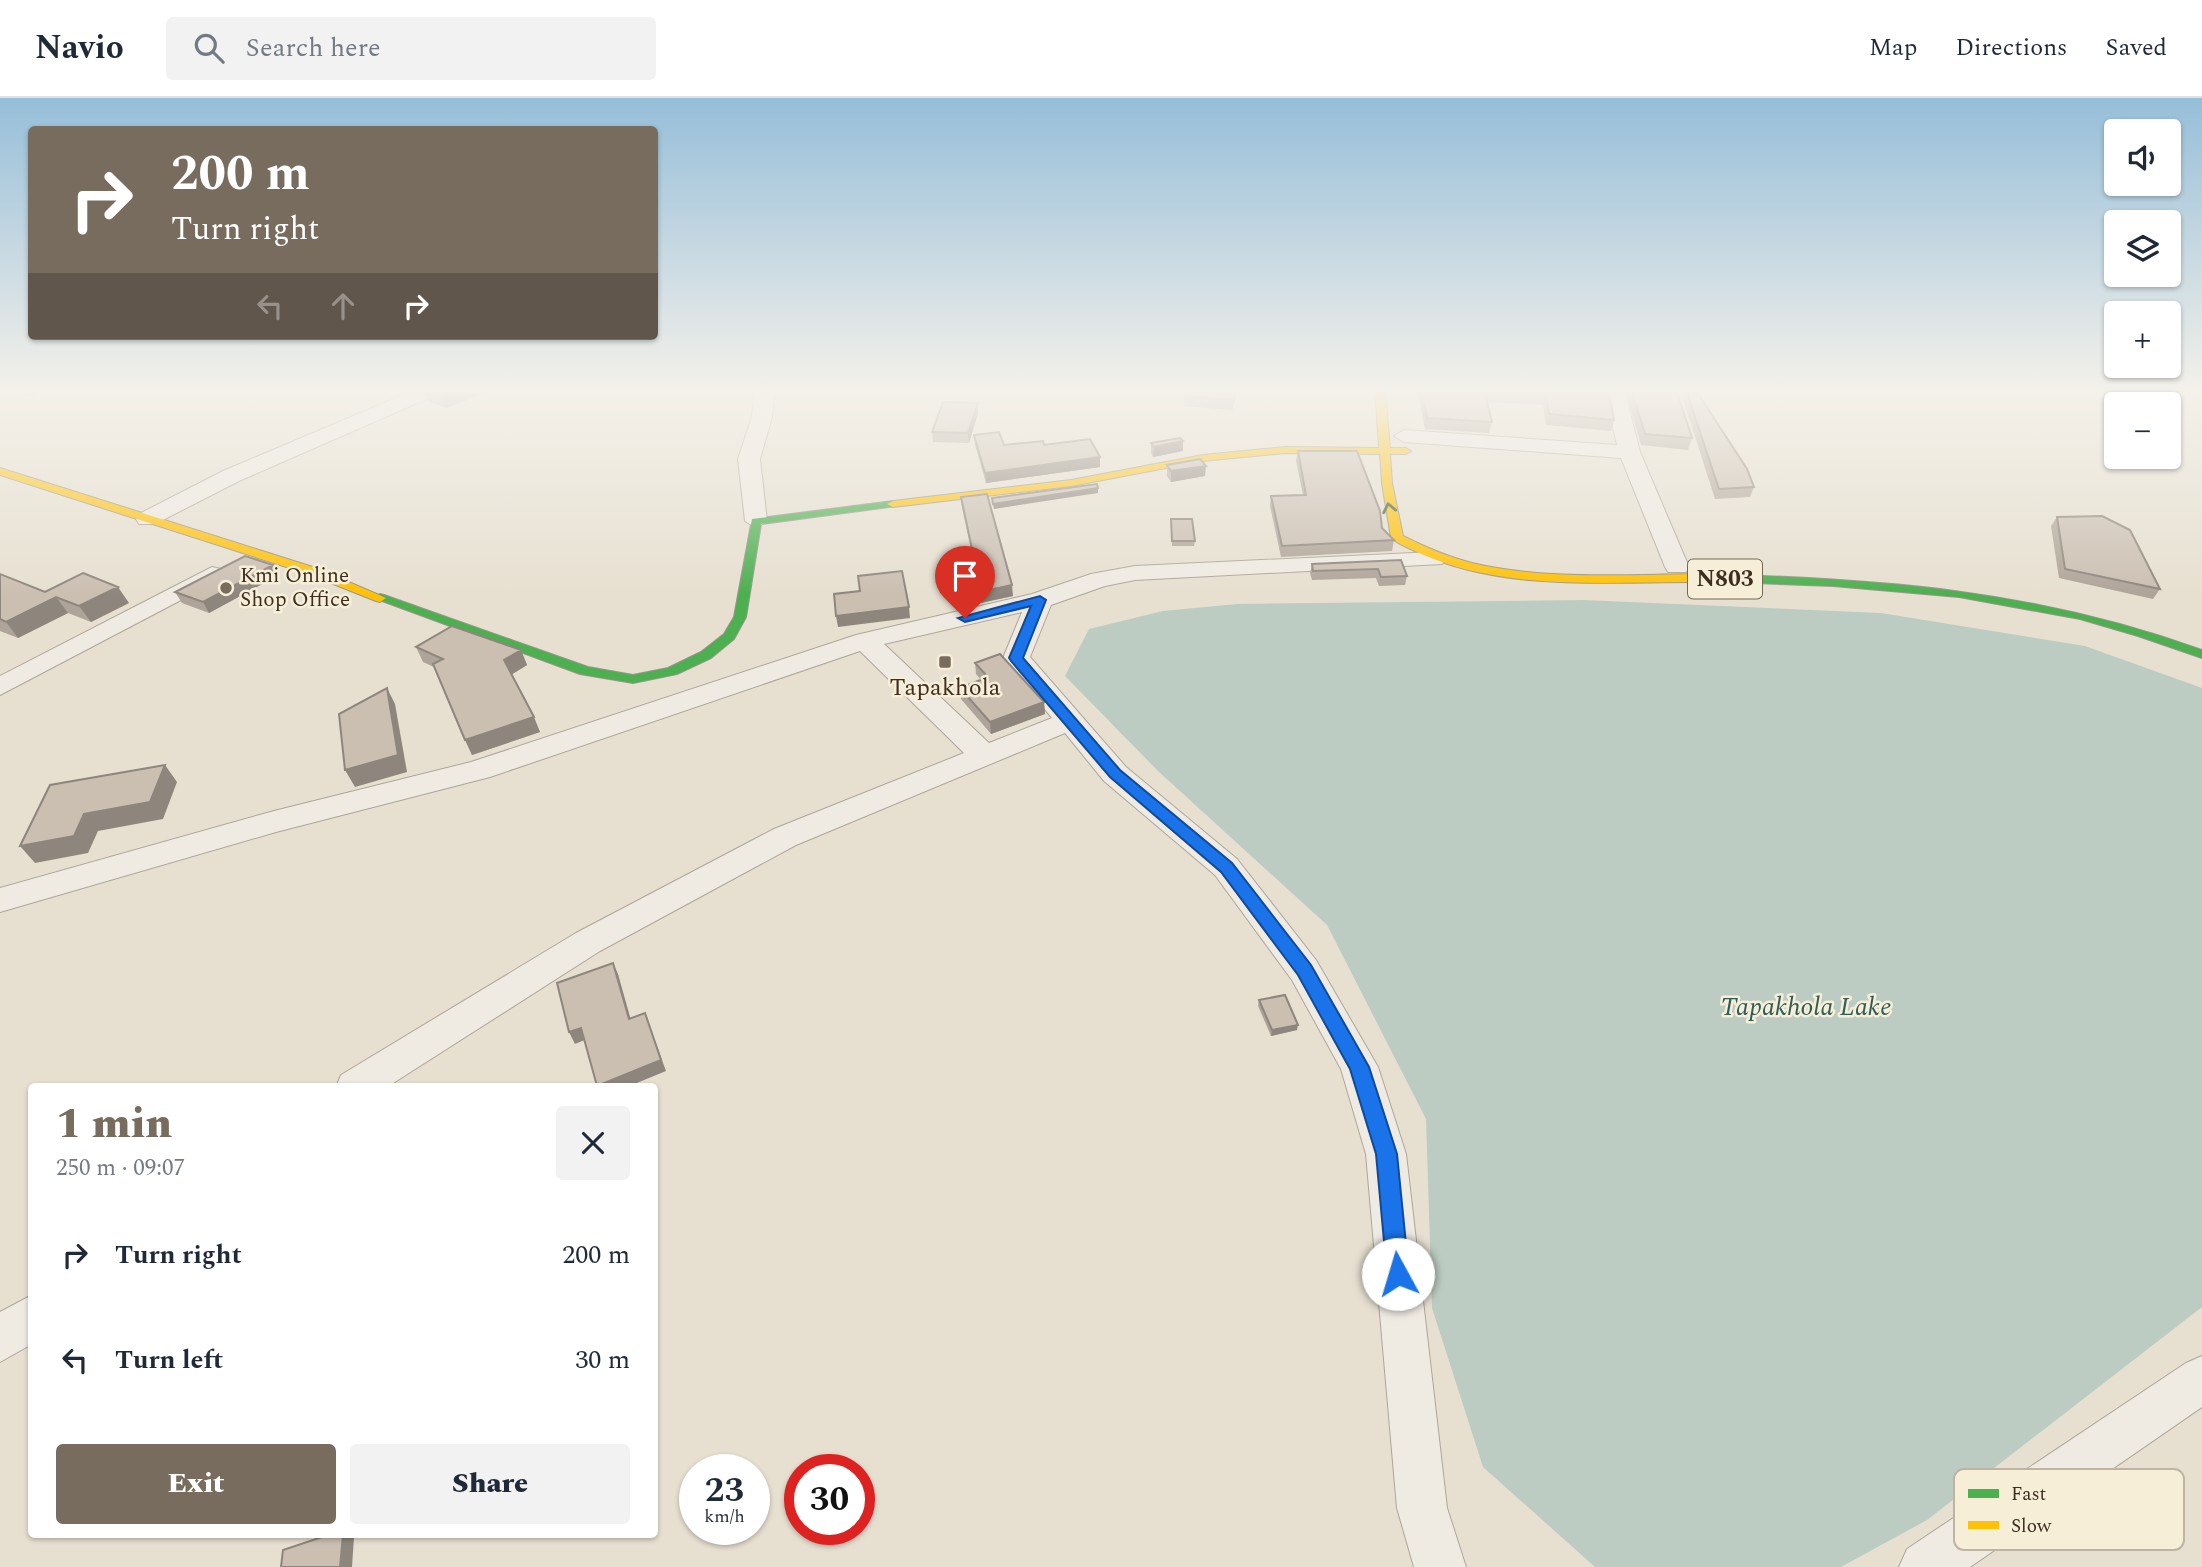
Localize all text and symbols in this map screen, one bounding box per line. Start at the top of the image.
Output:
search box [166,17,656,80]
text: Navio [35,23,124,73]
text: Search here [246,28,381,68]
icon: search [190,29,228,67]
text: Map [1869,30,1917,66]
text: Directions [1955,30,2067,66]
text: Saved [2105,30,2167,66]
map controls [2104,119,2181,469]
button: sound [2104,119,2181,196]
text: 200 m [171,137,310,212]
icon: right [56,154,147,245]
text: Turn right [171,205,319,254]
button: layers [2104,210,2181,287]
icon: left [251,287,289,325]
icon: ahead [324,287,362,325]
icon: right [397,287,435,325]
button: + [2104,301,2181,378]
button: − [2104,392,2181,469]
one-way arrow [1383,502,1398,514]
pin [935,546,995,618]
icon: arrive [946,557,984,595]
road number: N803 [1688,559,1762,598]
place label: Kmi Online Shop Office [240,560,350,616]
marker: Kmi Online Shop Office [218,580,234,596]
marker: Tapakhola [937,654,953,670]
place label: Tapakhola [889,670,1001,706]
water label: Tapakhola Lake [1720,987,1892,1027]
text: 1 min [56,1093,172,1156]
button: close [556,1106,630,1180]
text: 250 m · 09:07 [56,1151,185,1186]
text: Turn right [115,1235,242,1275]
text: 200 m [562,1235,630,1275]
icon: right [56,1236,94,1274]
position arrow [1361,1237,1435,1311]
text: Turn left [115,1340,223,1380]
text: 30 m [575,1340,630,1380]
icon: left [56,1341,94,1379]
button: Exit [56,1444,336,1524]
button: Share [350,1444,630,1524]
speed limit sign: 30 [784,1454,875,1545]
text: 23 [705,1464,744,1517]
legend [1954,1469,2184,1550]
text: Fast [2011,1480,2047,1509]
text: km/h [704,1503,745,1530]
text: Slow [2011,1512,2052,1541]

